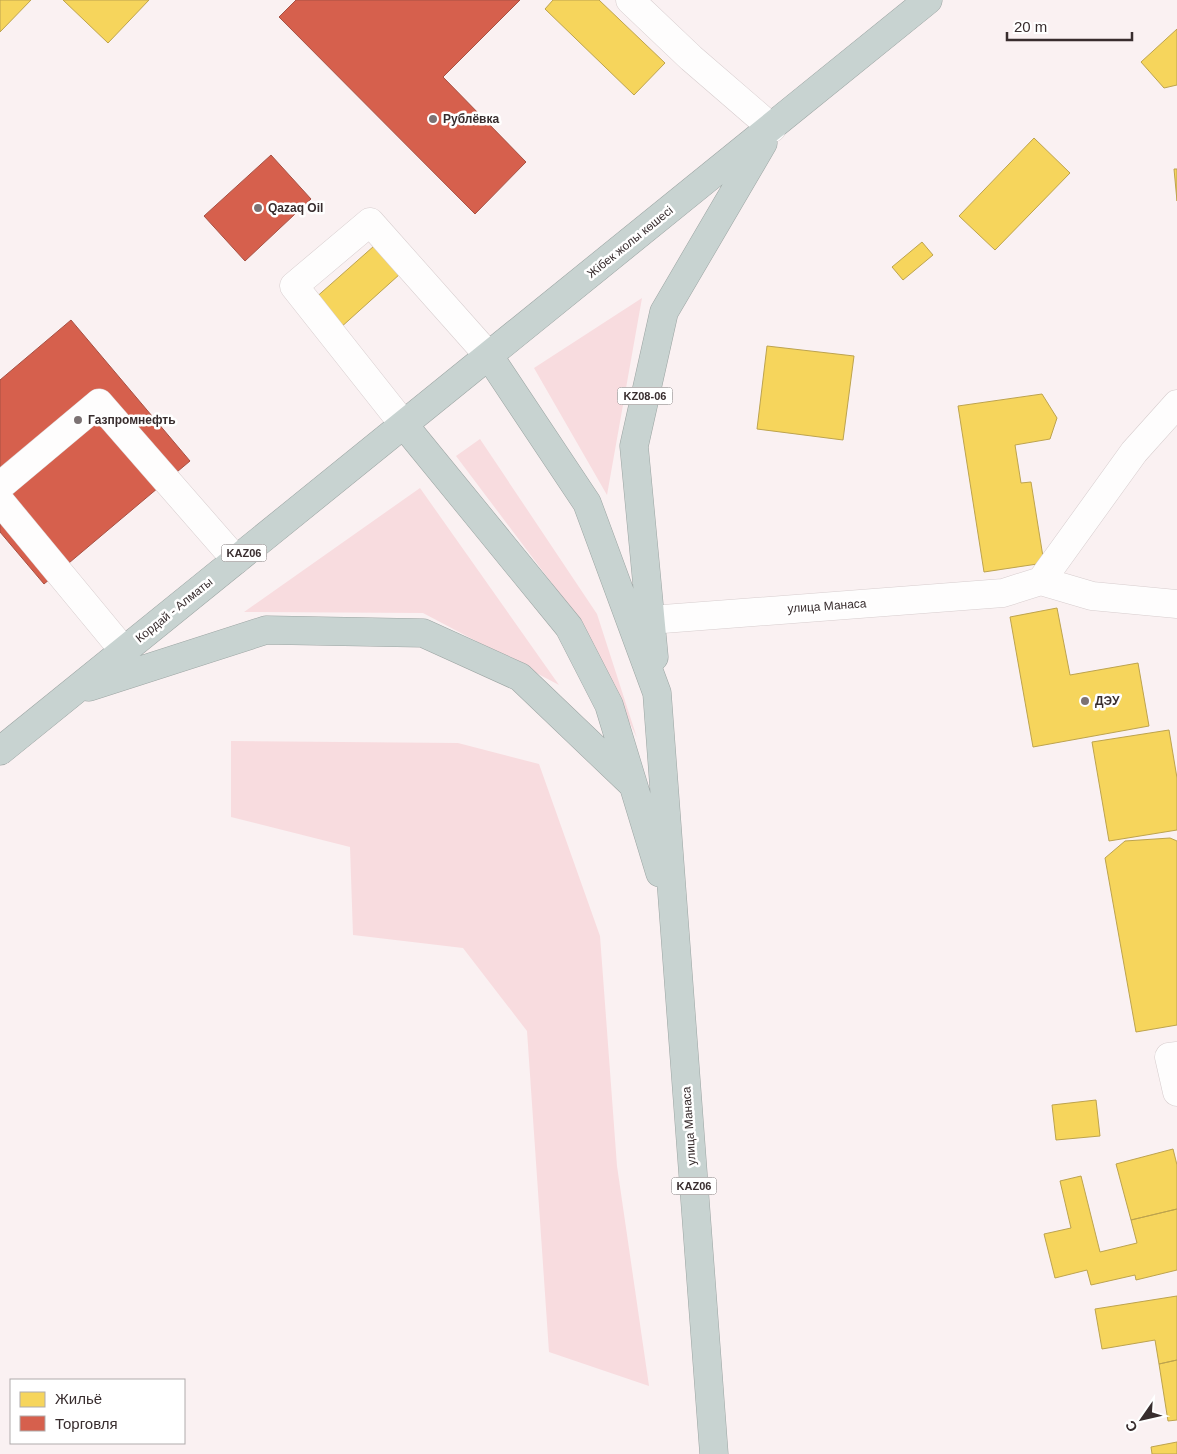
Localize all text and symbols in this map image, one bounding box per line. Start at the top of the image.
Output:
scale bar [1007,10,1132,42]
text: 20 m [1014,18,1047,35]
place label: Рублёвка [443,112,499,126]
marker: Рублёвка [427,113,439,125]
place label: Qazaq Oil [268,201,323,215]
marker: Qazaq Oil [252,202,264,214]
street label: Жібек жолы көшесі [584,203,676,281]
road number: KZ08-06 [618,388,672,404]
place label: Газпромнефть [88,413,176,427]
marker: Газпромнефть [72,414,84,426]
road number: KAZ06 [222,544,266,562]
street label: Кордай - Алматы [133,575,215,645]
street label: улица Манаса [787,596,867,616]
place label: ДЭУ [1095,694,1120,708]
marker: ДЭУ [1079,695,1091,707]
street label: улица Манаса [679,1086,699,1166]
road number: KAZ06 [672,1178,716,1194]
legend [10,1379,185,1444]
text: Жильё [55,1390,102,1407]
north arrow [1117,1394,1167,1444]
text: Торговля [55,1415,118,1432]
text: С [1122,1418,1141,1435]

